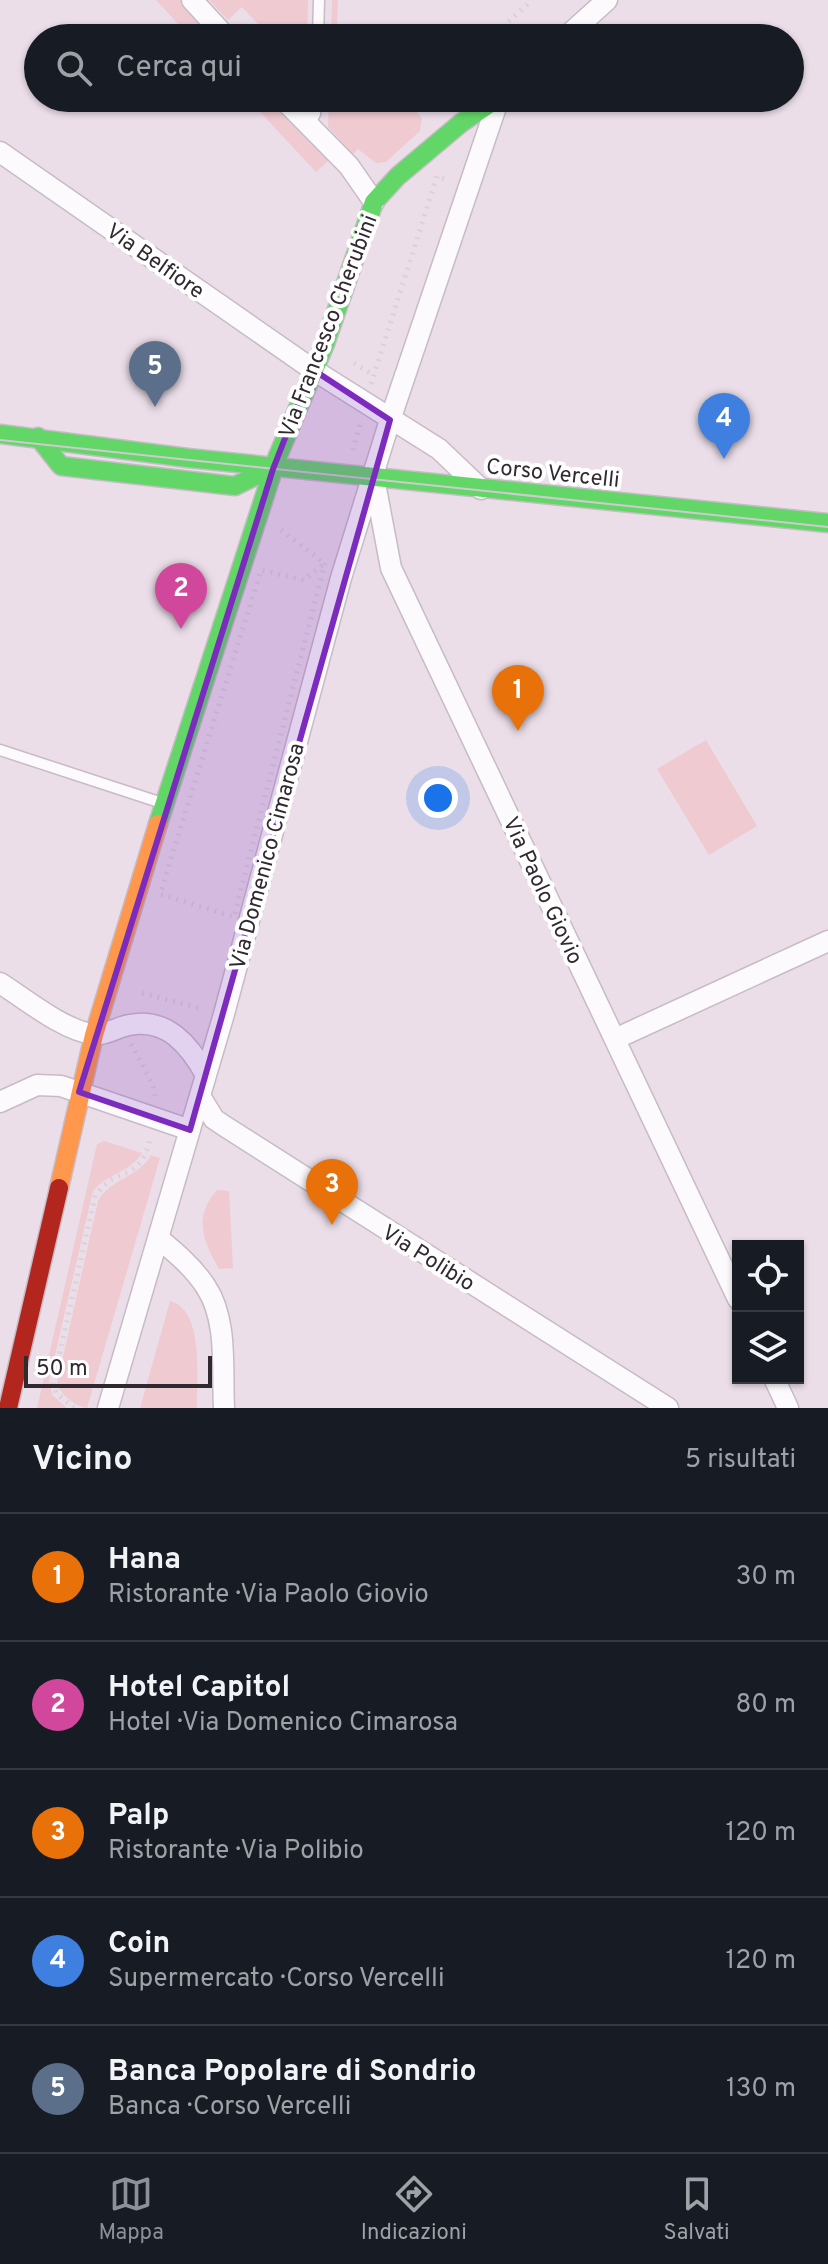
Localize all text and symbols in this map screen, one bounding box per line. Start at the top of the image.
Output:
search box [24,24,804,112]
icon: search [52,46,96,90]
text: Cerca qui [116,50,242,87]
street label: Via Francesco Cherubini [274,211,384,442]
street label: Via Belfiore [100,218,209,306]
pin: 5 [129,341,181,407]
pin: 4 [698,393,750,459]
street label: Corso Vercelli [485,454,621,495]
pin: 2 [155,563,207,629]
pin: 1 [492,665,544,731]
street label: Via Domenico Cimarosa [225,740,312,973]
your location [418,778,458,818]
street label: Via Paolo Giovio [496,813,588,969]
pin: 3 [306,1159,358,1225]
street label: Via Polibio [376,1220,479,1298]
map controls [732,1240,804,1384]
button: locate [732,1240,804,1312]
button: layers [732,1312,804,1384]
scale bar [24,1352,212,1388]
text: 50 m [36,1356,88,1383]
text: Vicino [32,1439,132,1482]
text: 5 risultati [685,1444,796,1477]
text: Hana [108,1542,181,1579]
text: 1 [53,1561,63,1594]
text: 30 m [736,1561,796,1594]
text: Ristorante · Via Paolo Giovio [108,1579,429,1612]
text: Hotel Capitol [108,1670,290,1707]
text: 2 [50,1689,66,1722]
text: 80 m [736,1689,796,1722]
text: Hotel · Via Domenico Cimarosa [108,1707,458,1740]
text: Palp [108,1798,169,1835]
text: 3 [50,1817,66,1850]
text: 120 m [726,1817,796,1850]
text: Ristorante · Via Polibio [108,1835,364,1868]
text: Coin [108,1926,170,1963]
text: 4 [50,1945,66,1978]
text: 120 m [726,1945,796,1978]
text: Supermercato · Corso Vercelli [108,1963,445,1996]
text: Banca Popolare di Sondrio [108,2054,477,2091]
text: 5 [50,2073,66,2106]
text: 130 m [726,2073,796,2106]
text: Banca · Corso Vercelli [108,2091,351,2124]
tab: Mappa [98,2172,164,2247]
tab: Indicazioni [361,2172,467,2247]
tab: Salvati [664,2172,730,2247]

